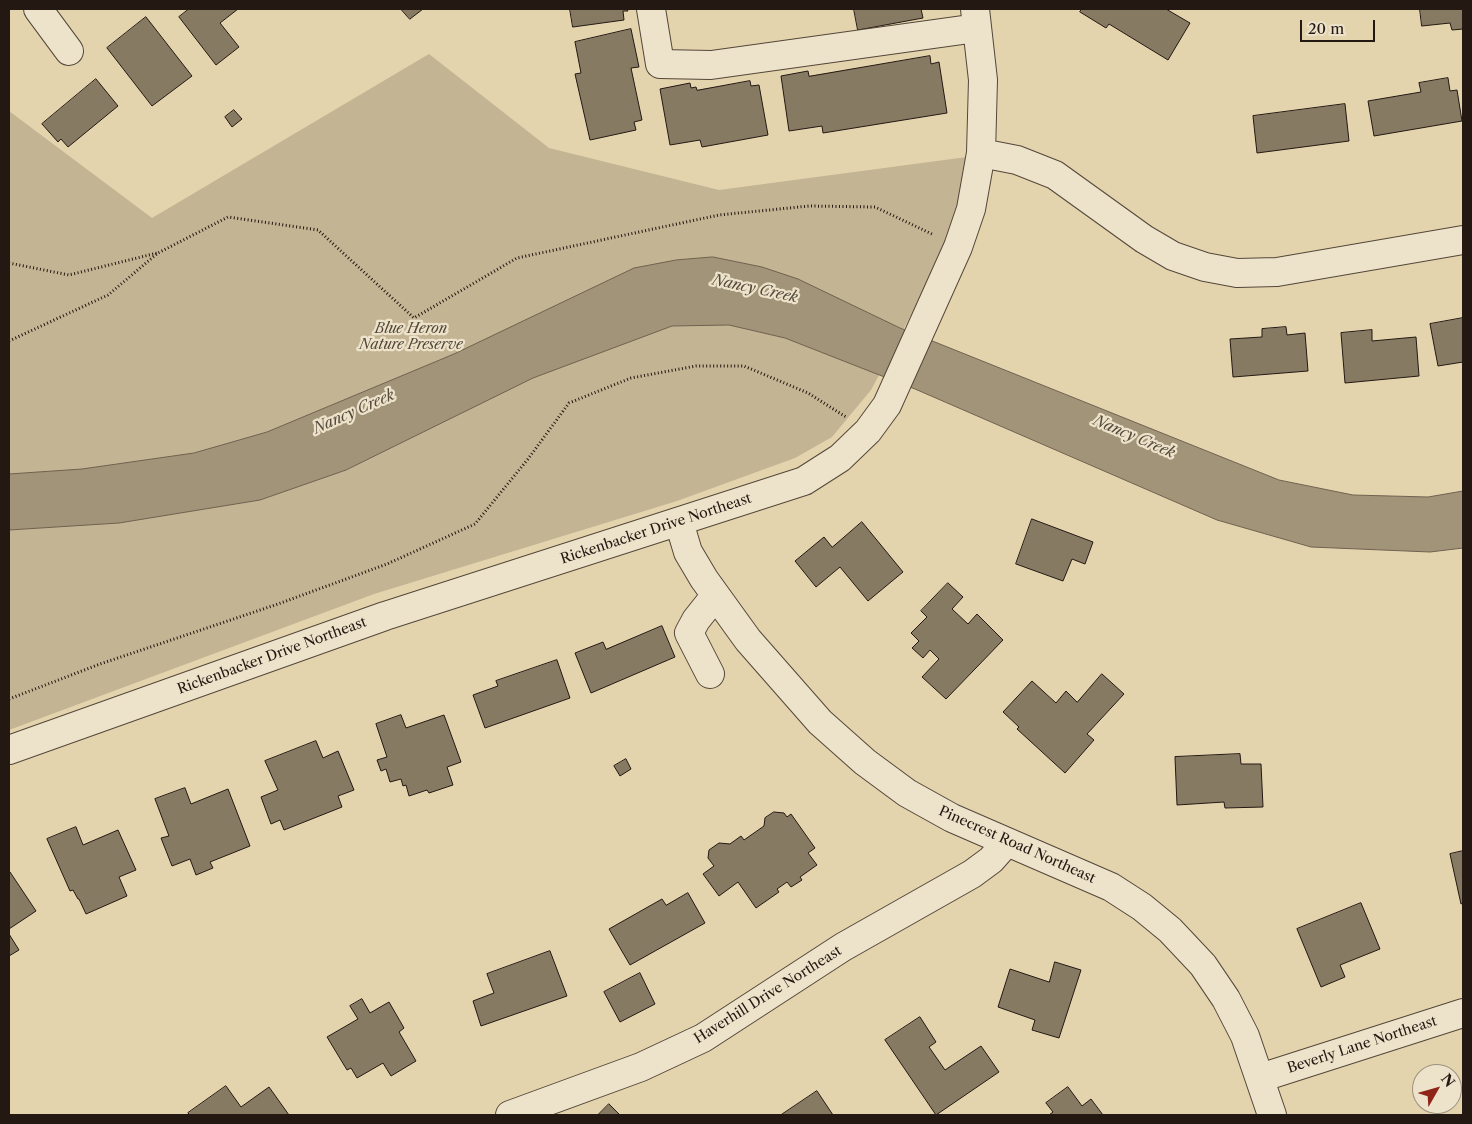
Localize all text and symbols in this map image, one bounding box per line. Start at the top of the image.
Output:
scale bar [1302,10,1377,42]
text: 20 m [1308,19,1344,38]
water label: Nancy Creek [711,271,799,307]
park label: Blue Heron Nature Preserve [359,321,463,354]
water label: Nancy Creek [311,386,397,438]
water label: Nancy Creek [1090,412,1178,462]
street label: Rickenbacker Drive Northeast [558,490,754,568]
street label: Rickenbacker Drive Northeast [175,614,369,698]
street label: Pinecrest Road Northeast [936,803,1098,887]
street label: Haverhill Drive Northeast [691,943,845,1047]
street label: Beverly Lane Northeast [1285,1013,1439,1077]
north arrow [1412,1064,1462,1114]
text: N [1437,1070,1459,1091]

